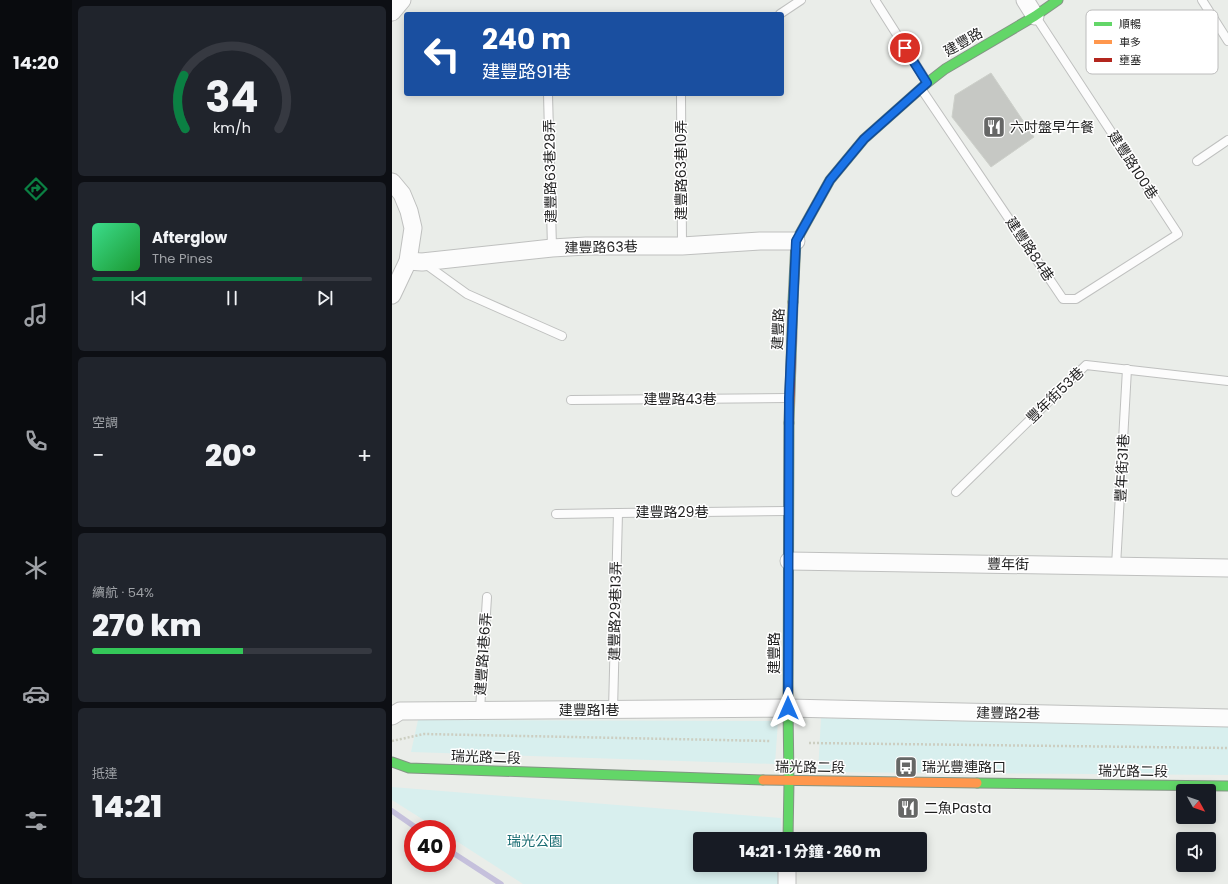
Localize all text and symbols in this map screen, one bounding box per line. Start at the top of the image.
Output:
legend [1086,10,1218,74]
text: 順暢 [1119,16,1141,32]
text: 240 m [482,20,571,59]
street label: 建豐路 [940,23,986,61]
icon: left [416,28,468,80]
pin [888,31,922,65]
text: 車多 [1119,34,1141,50]
icon: arrive [894,37,916,59]
text: 14:20 [13,50,59,75]
text: 壅塞 [1119,52,1141,68]
text: 建豐路91巷 [482,59,571,84]
text: 34 [205,68,259,127]
restaurant icon: 六吋盤早午餐 [981,114,1007,140]
text: km/h [213,117,251,137]
place label: 六吋盤早午餐 [1010,117,1094,137]
street label: 建豐路63巷28弄 [539,119,561,223]
street label: 建豐路63巷10弄 [671,120,691,220]
street label: 建豐路100巷 [1103,127,1163,203]
icon: directions [22,175,50,203]
street label: 建豐路84巷 [1001,213,1059,285]
text: Afterglow [152,227,227,248]
street label: 建豐路63巷 [564,236,638,258]
text: The Pines [152,249,213,268]
icon: previous [128,287,150,309]
icon: pause [221,287,243,309]
icon: next [314,287,336,309]
icon: music [22,301,50,329]
street label: 建豐路 [767,308,789,350]
street label: 豐年街53巷 [1022,362,1088,428]
street label: 建豐路43巷 [643,389,717,409]
text: 空調 [92,413,118,432]
icon: phone [22,427,50,455]
street label: 豐年街31巷 [1110,433,1134,503]
text: 20° [205,434,256,477]
text: − [92,440,104,471]
text: + [357,440,372,471]
street label: 建豐路29巷 [636,502,708,522]
icon: climate [22,554,50,582]
street label: 豐年街 [987,554,1029,574]
street label: 建豐路29巷13弄 [604,561,626,661]
text: 續航 · 54% [92,583,154,602]
text: 270 km [92,604,202,647]
street label: 建豐路1巷6弄 [470,612,496,696]
street label: 建豐路 [764,632,784,674]
icon: car [22,680,50,708]
position arrow [767,687,809,729]
street label: 建豐路1巷 [559,700,619,720]
street label: 建豐路2巷 [976,702,1040,724]
street label: 瑞光路二段 [451,746,521,768]
bus stop icon: 瑞光豐連路口 [893,754,919,780]
street label: 瑞光路二段 [775,756,845,778]
place label: 瑞光豐連路口 [922,757,1006,777]
street label: 瑞光路二段 [1098,760,1168,782]
text: 抵達 [92,764,118,783]
north arrow [1176,784,1216,824]
map controls [1176,784,1216,872]
text: 14:21 [92,785,162,828]
restaurant icon: 二魚Pasta [895,795,921,821]
place label: 二魚Pasta [924,798,991,818]
icon: filters [22,807,50,835]
speed limit sign: 40 [404,820,456,872]
park label: 瑞光公園 [507,831,563,851]
button: sound [1176,832,1216,872]
text: 14:21 · 1 分鐘 · 260 m [739,841,881,862]

